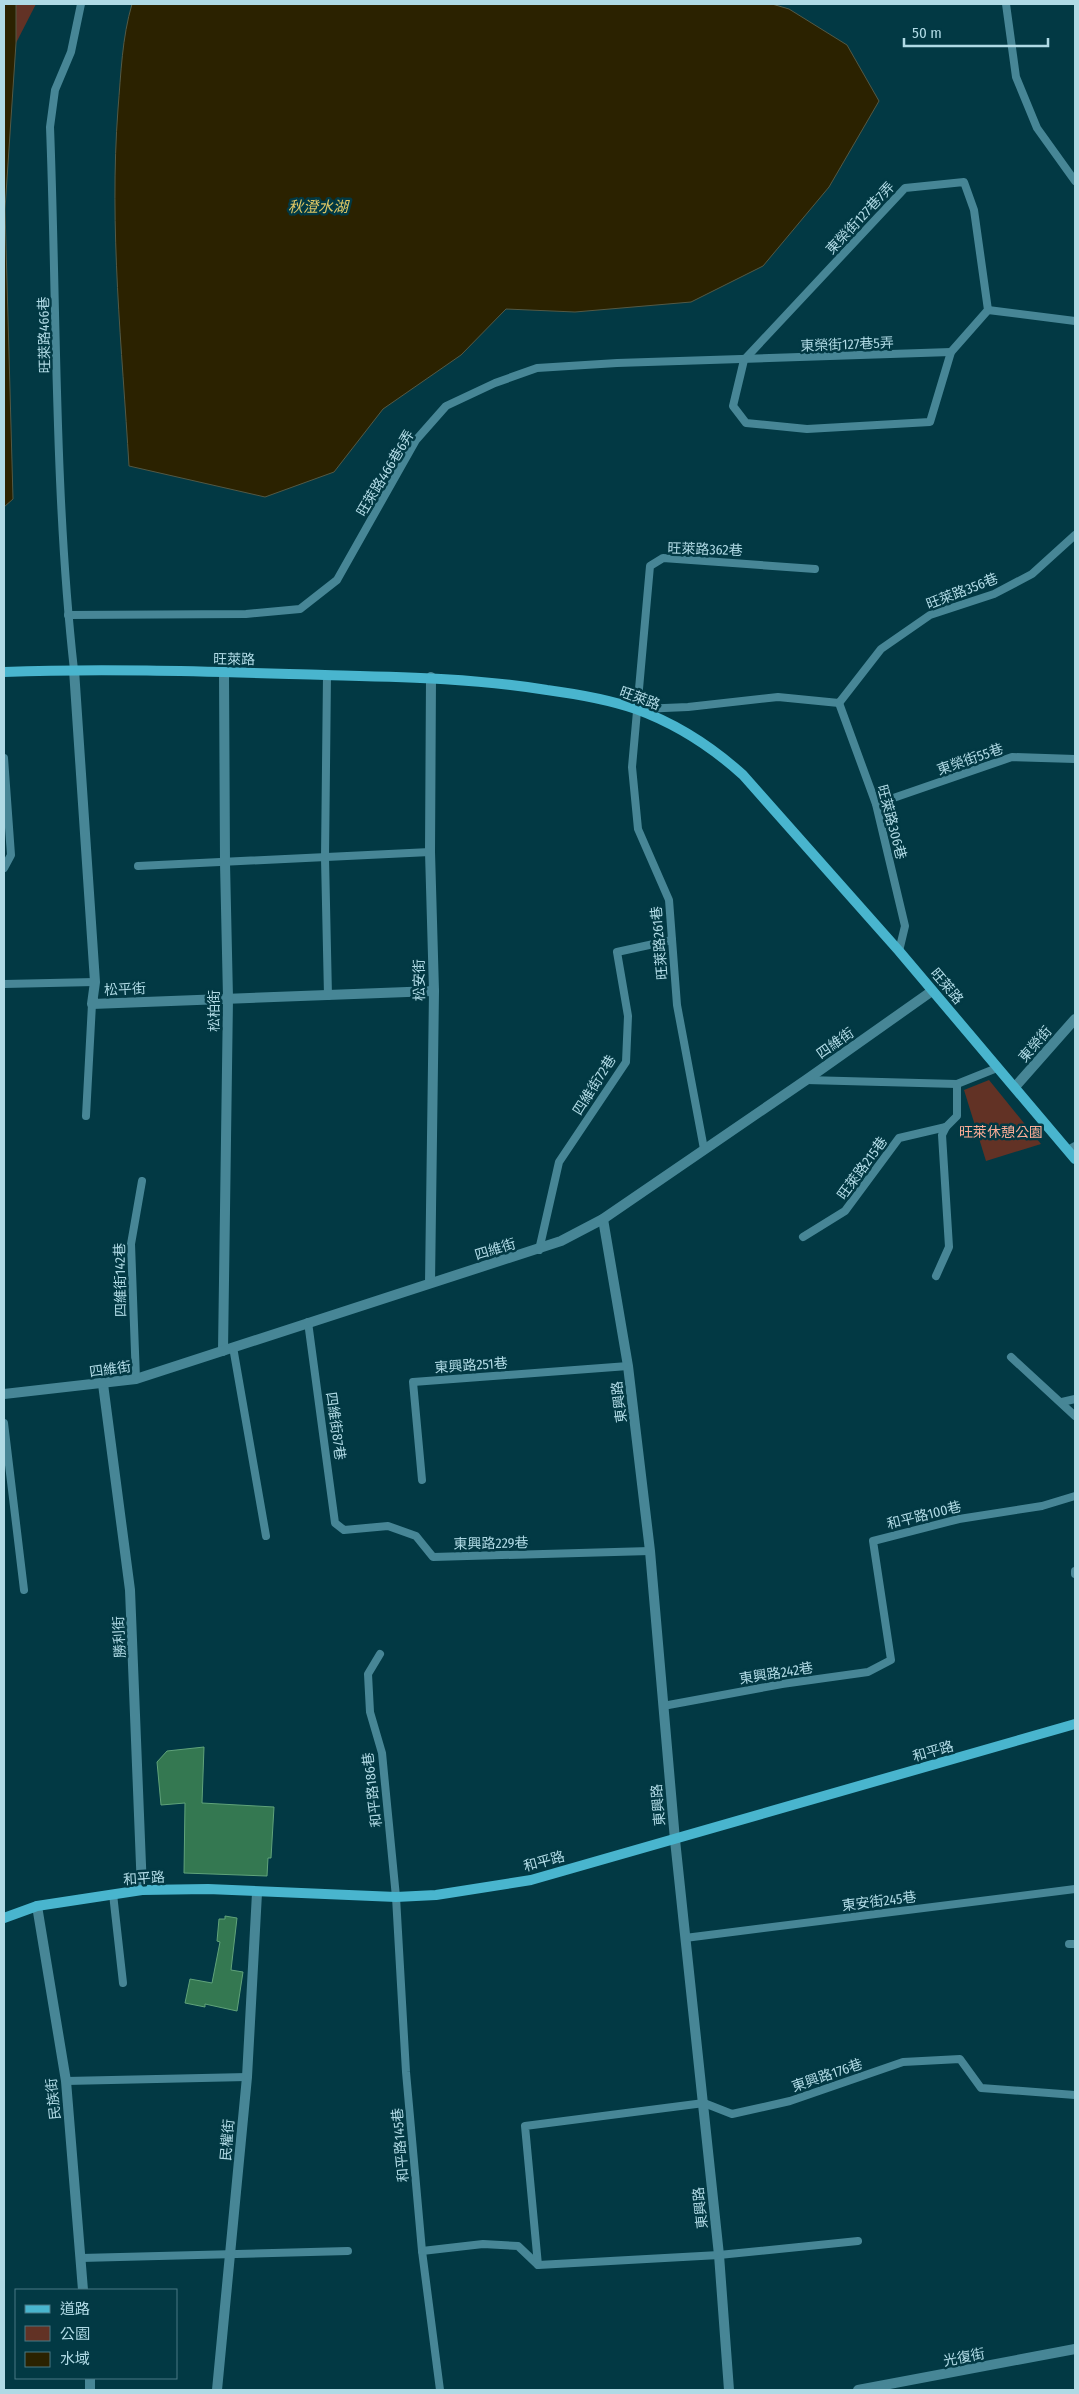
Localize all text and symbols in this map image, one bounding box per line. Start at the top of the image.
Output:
scale bar [904,15,1048,47]
text: 50 m [912,24,942,42]
street label: 東榮街127巷7弄 [822,179,898,258]
water label: 秋澄水湖 [288,198,350,216]
street label: 旺萊路466巷 [35,297,54,373]
street label: 東榮街127巷5弄 [800,334,894,355]
street label: 旺萊路466巷6弄 [353,427,418,519]
street label: 旺萊路362巷 [667,540,743,559]
street label: 旺萊路356巷 [924,570,1001,613]
street label: 旺萊路 [213,651,255,668]
street label: 旺萊路 [617,683,662,714]
street label: 東榮街55巷 [935,740,1005,779]
street label: 旺萊路306巷 [873,783,910,861]
street label: 旺萊路261巷 [648,905,671,981]
street label: 松安街 [411,959,428,1001]
street label: 旺萊路 [927,965,967,1008]
street label: 松平街 [104,980,146,999]
street label: 松柏街 [206,990,223,1032]
street label: 東榮街 [1015,1023,1056,1066]
street label: 四維街 [813,1024,857,1062]
street label: 四維街72巷 [569,1052,620,1118]
park label: 旺萊休憩公園 [959,1124,1043,1141]
street label: 旺萊路215巷 [834,1133,891,1203]
street label: 四維街 [473,1235,518,1264]
street label: 四維街142巷 [111,1243,130,1317]
street label: 東興路251巷 [434,1354,508,1377]
street label: 四維街 [88,1358,132,1381]
street label: 東興路 [609,1380,630,1424]
street label: 四維街87巷 [322,1391,349,1461]
street label: 和平路100巷 [885,1498,963,1533]
street label: 東興路229巷 [453,1534,529,1553]
street label: 勝利街 [110,1616,129,1658]
street label: 東興路242巷 [738,1659,814,1688]
street label: 和平路 [911,1738,956,1765]
street label: 和平路186巷 [359,1751,386,1828]
street label: 東興路 [648,1783,669,1827]
street label: 和平路 [522,1848,567,1875]
street label: 和平路 [122,1869,166,1888]
street label: 東安街245巷 [841,1888,917,1915]
street label: 東興路176巷 [790,2055,865,2096]
street label: 民族街 [43,2077,64,2121]
street label: 和平路145巷 [389,2107,412,2183]
street label: 民權街 [217,2118,238,2162]
street label: 東興路 [690,2186,711,2230]
legend [15,2289,178,2379]
text: 道路 [60,2300,90,2318]
text: 公園 [60,2325,90,2343]
street label: 光復街 [942,2345,986,2370]
text: 水域 [60,2350,90,2368]

